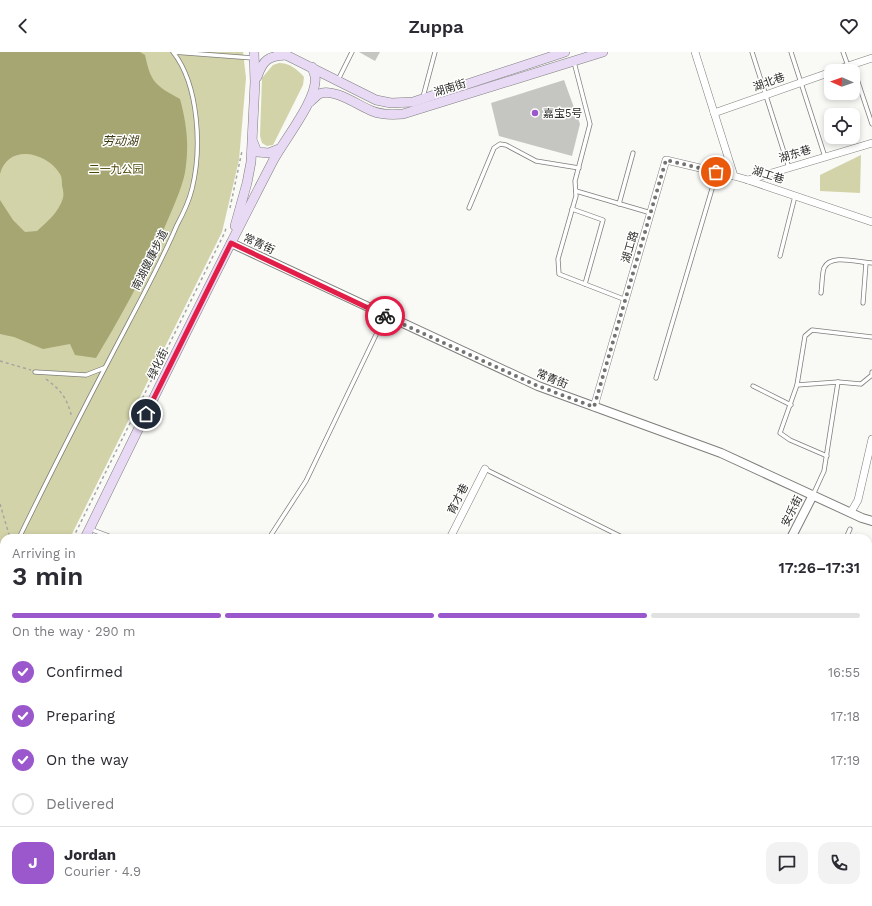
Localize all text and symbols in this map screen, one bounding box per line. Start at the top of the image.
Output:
icon: back [12,15,34,37]
icon: heart [838,15,860,37]
text: Zuppa [408,16,464,37]
north arrow [824,64,860,100]
map controls [824,64,860,144]
street label: 湖北巷 [751,70,787,94]
street label: 湖南街 [432,77,468,99]
place label: 嘉宝5号 [543,107,582,120]
marker: 嘉宝5号 [530,108,540,118]
button: locate [824,108,860,144]
water label: 劳动湖 [102,134,140,148]
street label: 湖东巷 [777,143,813,165]
pin [699,155,733,189]
icon: bag [705,161,727,183]
park label: 二一九公园 [89,163,144,176]
street label: 湖工巷 [750,164,786,186]
street label: 南湖健康步道 [129,228,171,292]
street label: 湖工路 [619,229,641,265]
street label: 常青街 [241,231,277,257]
courier [365,296,405,336]
icon: bike [374,305,396,327]
street label: 绿化街 [145,346,171,382]
street label: 常青街 [534,367,570,391]
pin [129,397,163,431]
icon: home [135,403,157,425]
street label: 育才巷 [445,481,471,517]
street label: 安乐街 [779,493,805,529]
text: Arriving in [12,546,76,561]
text: 17:26–17:31 [778,559,860,577]
text: 3 min [12,561,83,591]
text: On the way · 290 m [12,624,135,639]
icon: check [12,661,34,683]
text: Confirmed [46,663,123,681]
text: 16:55 [828,665,860,680]
icon: check [12,705,34,727]
text: Preparing [46,707,115,725]
text: 17:18 [831,709,860,724]
icon: check [12,749,34,771]
text: On the way [46,751,128,769]
text: 17:19 [831,753,860,768]
text: Delivered [46,795,114,813]
button: chat [766,842,808,884]
button: phone [818,842,860,884]
text: Jordan [64,846,116,864]
text: J [28,854,38,872]
text: Courier · 4.9 [64,864,141,879]

